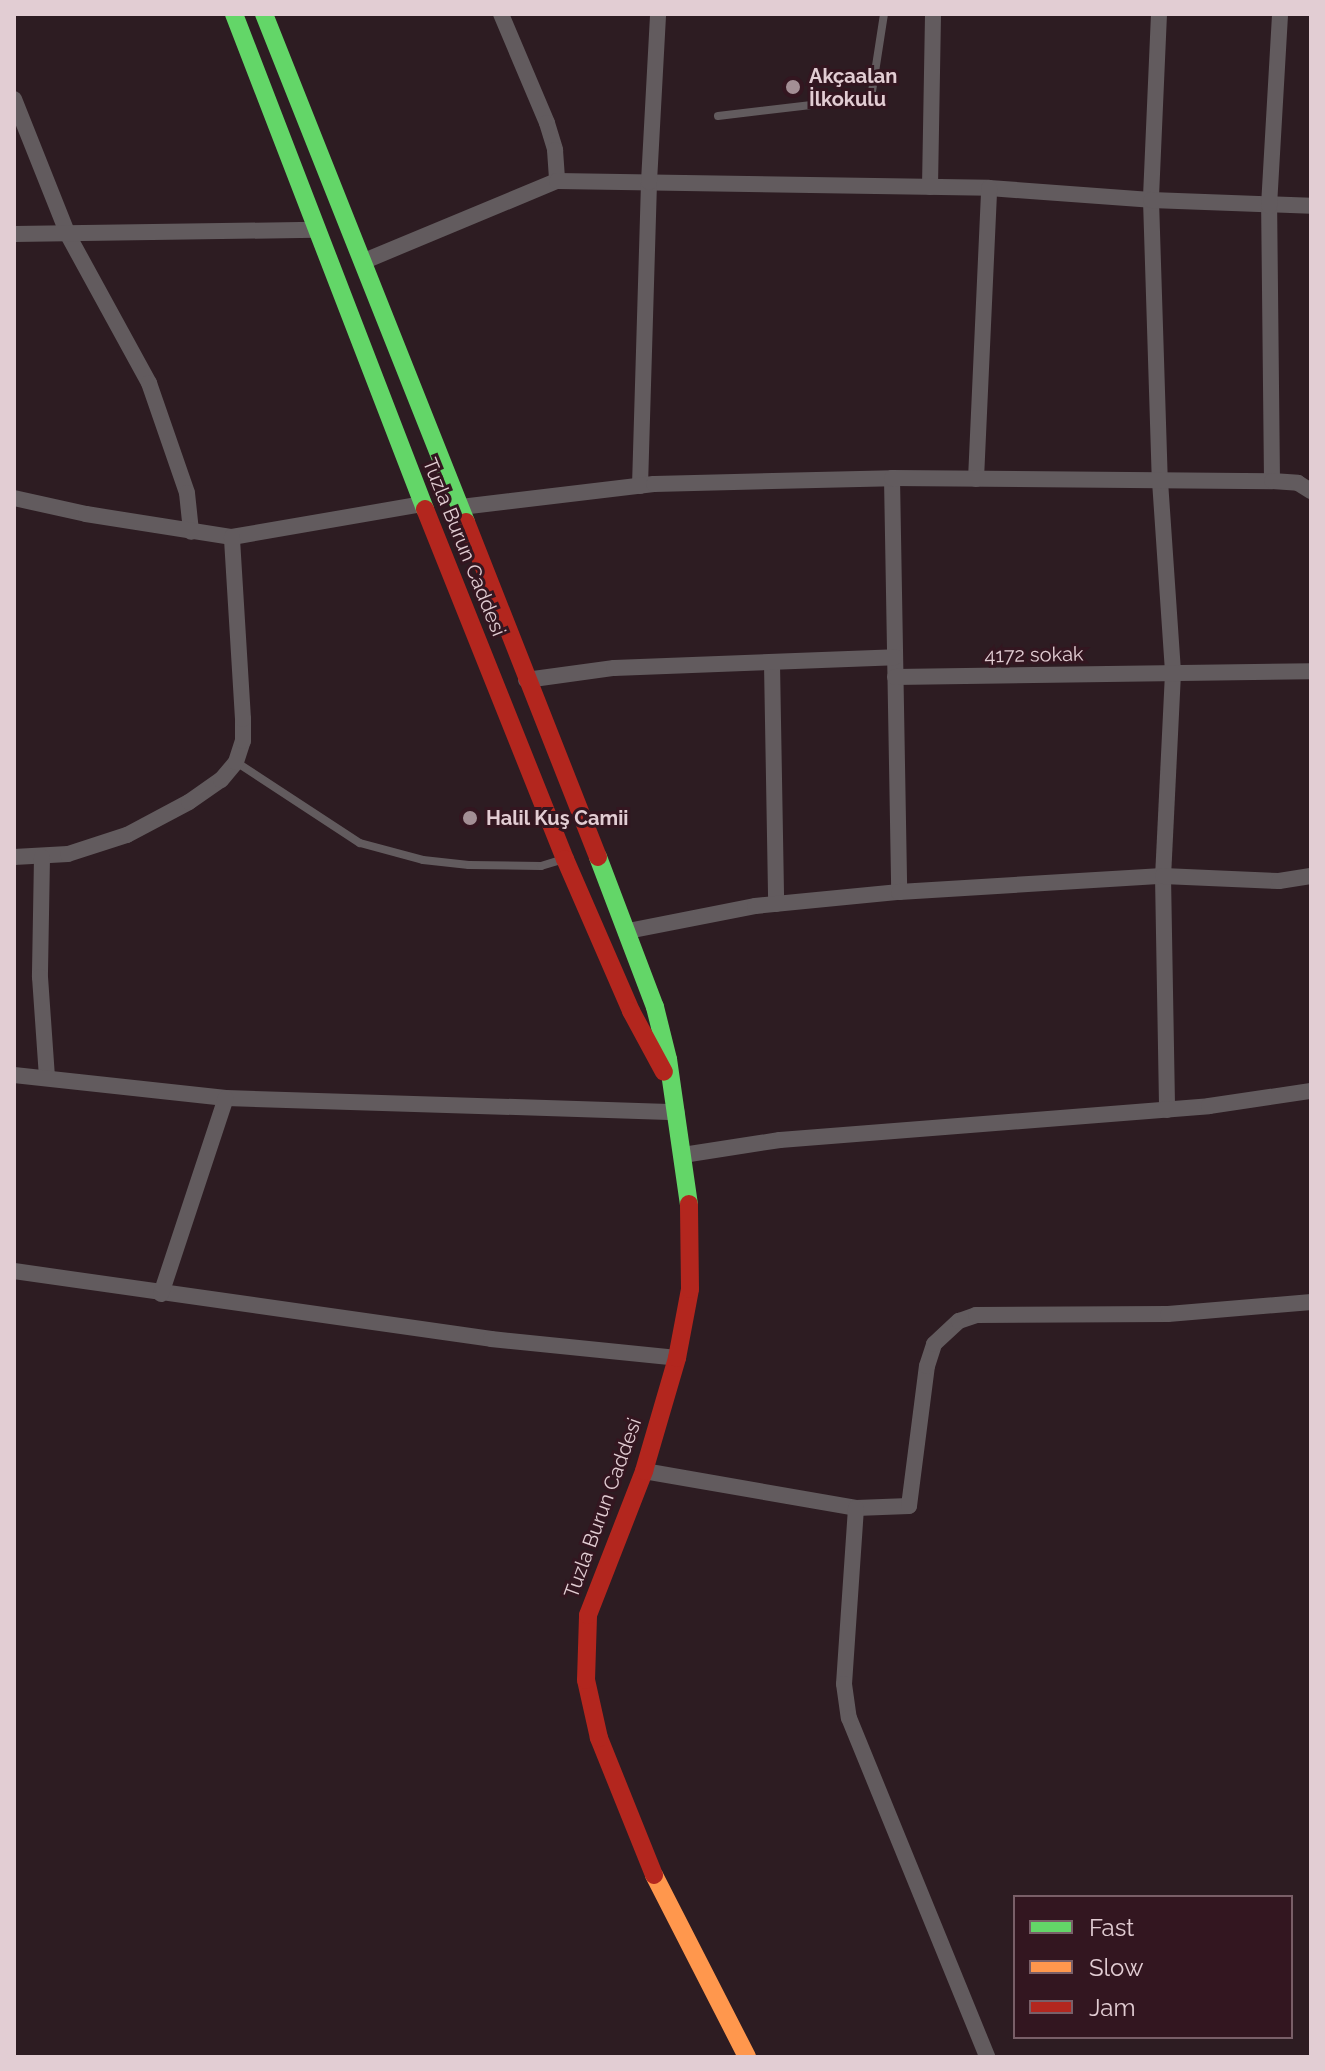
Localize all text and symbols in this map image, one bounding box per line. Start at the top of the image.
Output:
place label: Akçaalan İlkokulu [809,64,897,111]
marker: Akçaalan İlkokulu [784,78,802,96]
street label: Tuzla Burun Caddesi [417,455,511,639]
street label: 4172 sokak [984,642,1084,668]
place label: Halil Kuş Camii [486,806,629,830]
marker: Halil Kuş Camii [461,809,479,827]
street label: Tuzla Burun Caddesi [559,1415,647,1601]
legend [1013,1895,1293,2039]
text: Fast [1089,1913,1134,1942]
text: Slow [1089,1953,1143,1982]
text: Jam [1089,1993,1135,2022]

